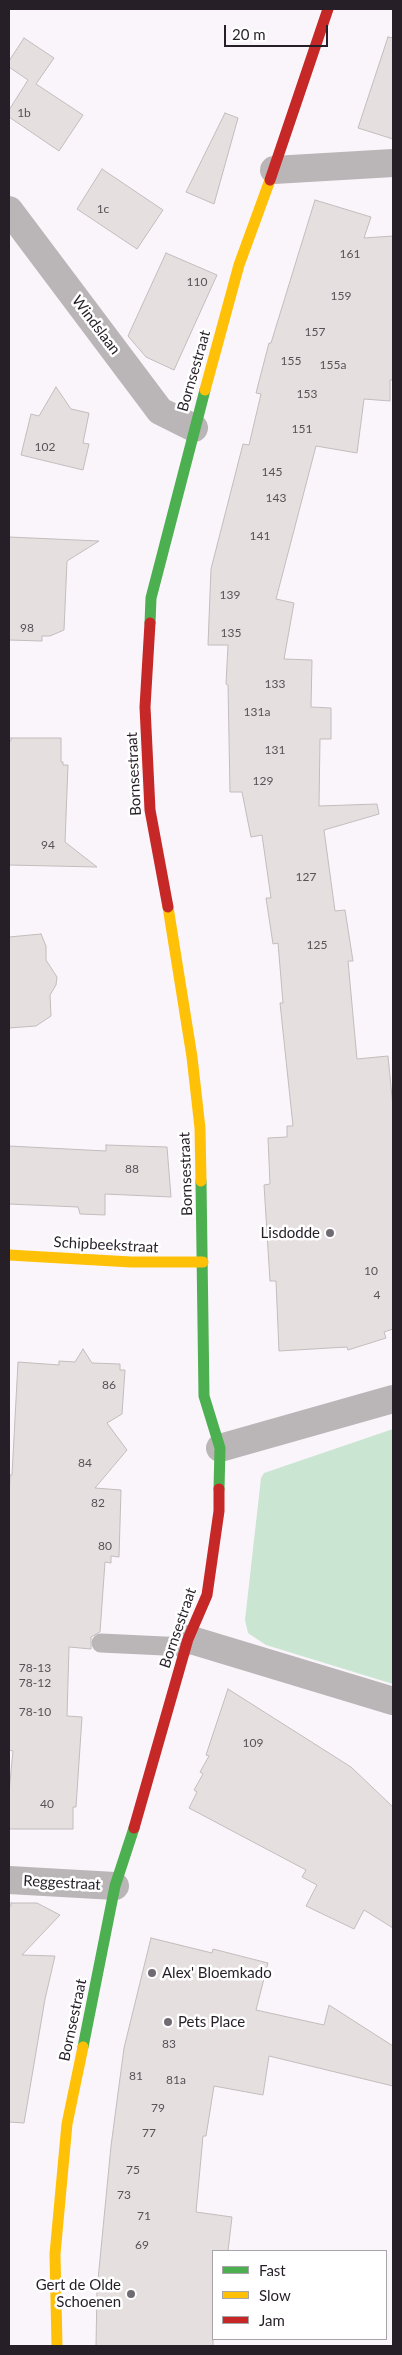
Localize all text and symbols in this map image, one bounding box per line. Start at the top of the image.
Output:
scale bar [227,15,331,47]
text: 20 m [232,25,266,43]
house number: 1b [17,106,31,120]
house number: 1c [97,202,109,216]
house number: 161 [340,247,360,261]
house number: 110 [187,275,207,289]
house number: 159 [331,289,351,303]
street label: Windslaan [68,292,124,358]
house number: 157 [305,325,325,339]
street label: Bornsestraat [174,328,214,414]
house number: 155 [281,354,301,368]
house number: 155a [320,358,346,372]
house number: 153 [297,387,317,401]
house number: 151 [292,422,312,436]
house number: 102 [35,440,55,454]
house number: 145 [262,465,282,479]
house number: 143 [266,491,286,505]
house number: 141 [250,529,270,543]
house number: 139 [220,588,240,602]
house number: 98 [20,621,34,635]
house number: 135 [221,626,241,640]
house number: 133 [265,677,285,691]
house number: 131a [244,705,270,719]
street label: Bornsestraat [123,732,145,816]
house number: 131 [265,743,285,757]
house number: 129 [253,774,273,788]
house number: 94 [41,838,55,852]
house number: 127 [296,870,316,884]
house number: 125 [307,938,327,952]
street label: Bornsestraat [176,1132,196,1216]
house number: 88 [125,1162,139,1176]
place label: Lisdodde [261,1224,320,1242]
marker: Lisdodde [324,1227,336,1239]
street label: Schipbeekstraat [53,1233,159,1257]
house number: 10 [364,1264,378,1278]
house number: 4 [374,1288,380,1302]
house number: 86 [102,1378,116,1392]
house number: 84 [78,1456,92,1470]
house number: 82 [91,1496,105,1510]
house number: 80 [98,1539,112,1553]
street label: Bornsestraat [156,1585,200,1671]
house number: 78-13 [19,1661,51,1675]
house number: 78-12 [19,1676,51,1690]
house number: 78-10 [19,1705,51,1719]
house number: 109 [243,1736,263,1750]
house number: 40 [40,1797,54,1811]
street label: Reggestraat [23,1872,101,1894]
place label: Alex' Bloemkado [162,1964,272,1982]
marker: Alex' Bloemkado [146,1967,158,1979]
street label: Bornsestraat [55,1977,91,2063]
place label: Pets Place [178,2013,245,2031]
marker: Pets Place [162,2016,174,2028]
house number: 83 [162,2037,176,2051]
house number: 81 [129,2069,143,2083]
house number: 81a [166,2073,186,2087]
house number: 79 [151,2101,165,2115]
house number: 77 [142,2126,156,2140]
house number: 75 [126,2163,140,2177]
house number: 73 [117,2188,131,2202]
house number: 71 [137,2209,151,2223]
house number: 69 [135,2238,149,2252]
legend [212,2250,387,2340]
text: Fast [259,2261,286,2279]
place label: Gert de Olde Schoenen [36,2276,121,2311]
text: Slow [259,2286,291,2304]
marker: Gert de Olde Schoenen [125,2288,137,2300]
text: Jam [259,2311,285,2329]

